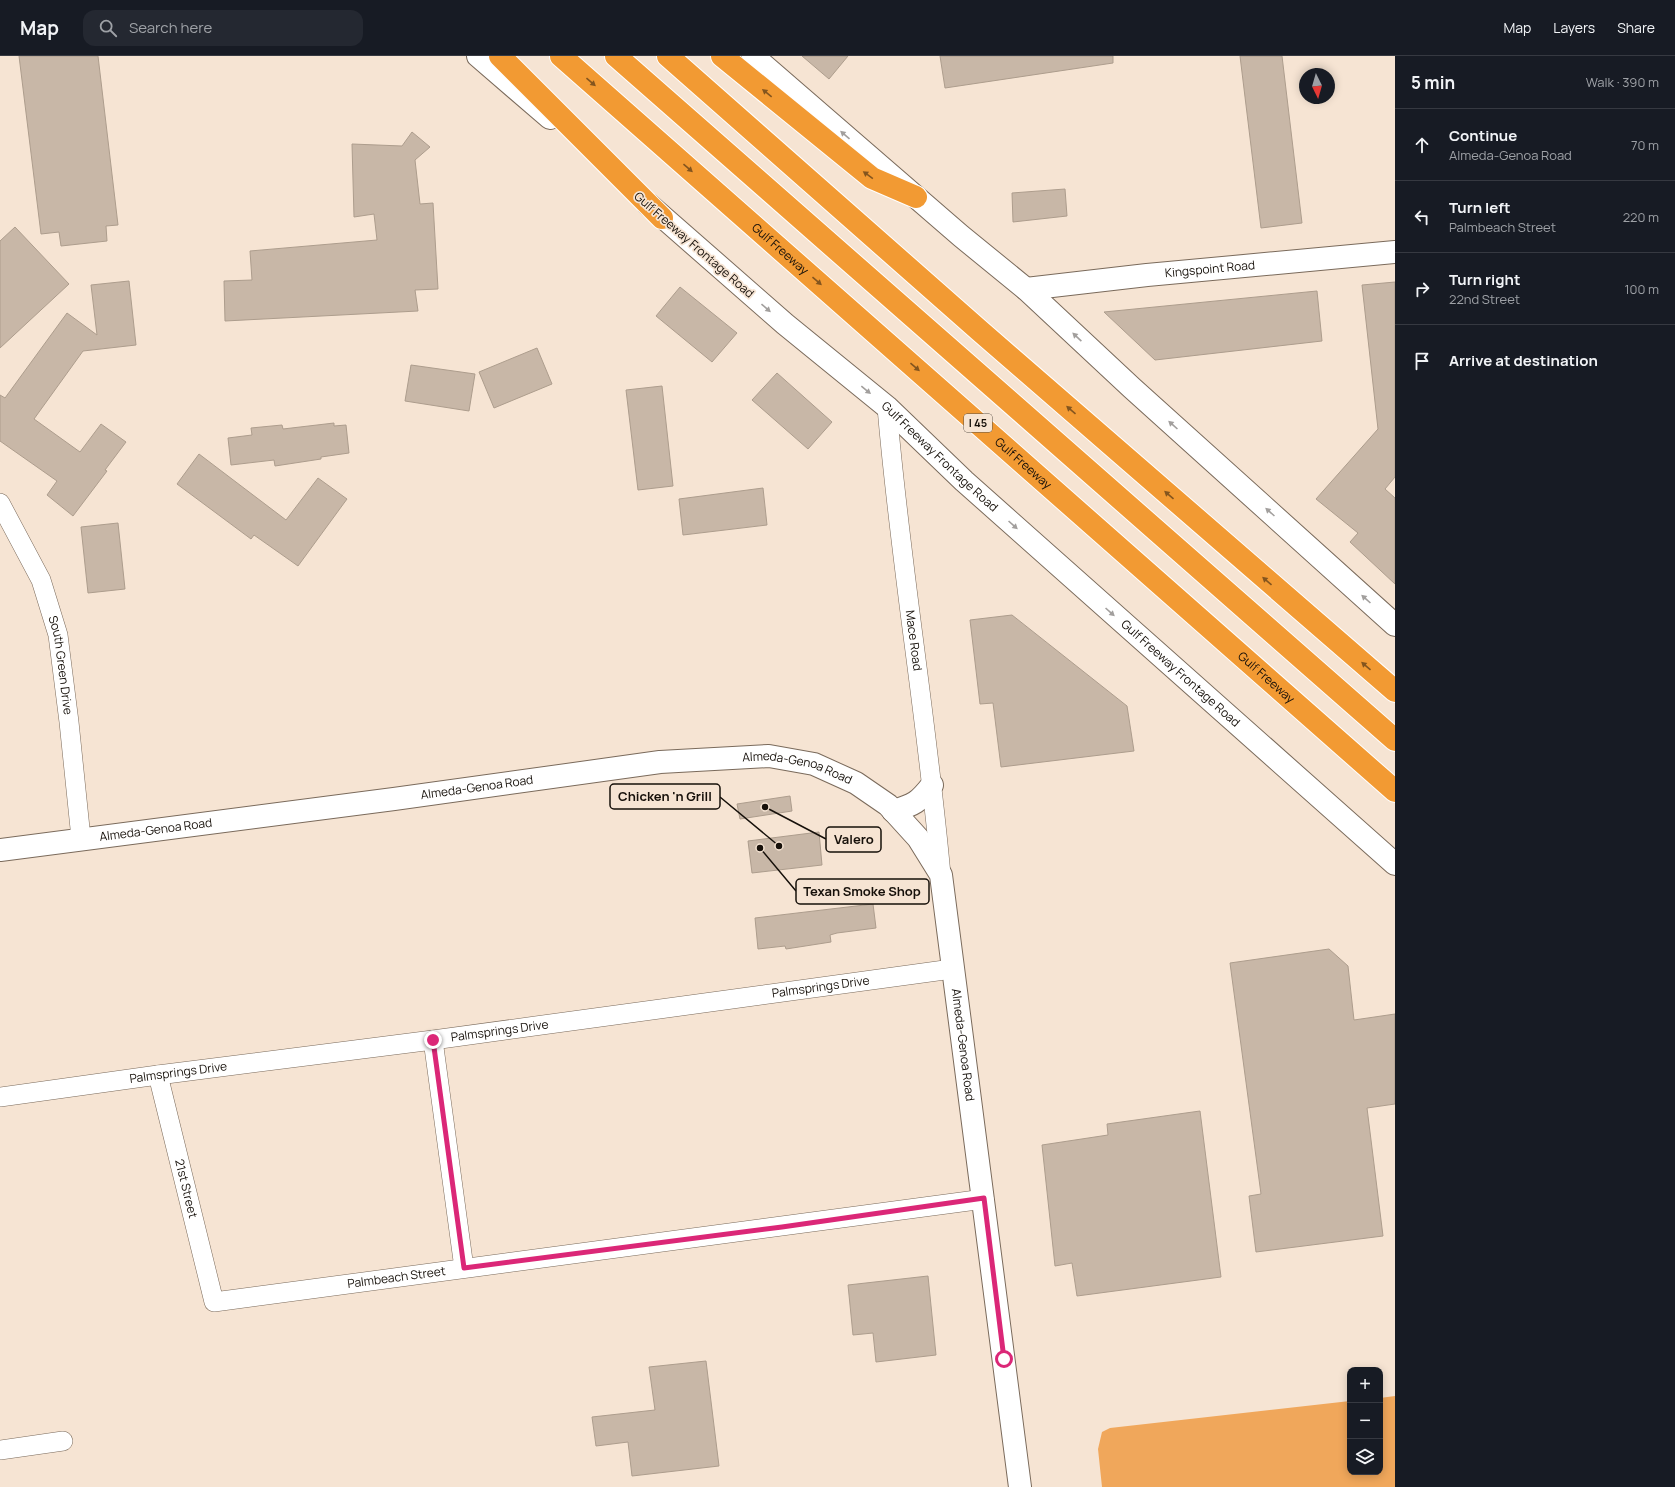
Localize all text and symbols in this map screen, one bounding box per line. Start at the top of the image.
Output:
search box [83,10,363,46]
text: Map [20,15,59,41]
icon: search [97,17,119,39]
text: Search here [129,17,212,38]
text: Map [1503,18,1531,37]
text: Layers [1553,18,1595,37]
text: Share [1617,18,1655,37]
north arrow [1299,68,1335,104]
text: 5 min [1411,71,1455,94]
text: Walk · 390 m [1586,73,1659,91]
one-way arrow [585,77,596,86]
one-way arrow [762,89,773,98]
text: Continue [1449,125,1517,146]
one-way arrow [839,130,850,139]
icon: ahead [1411,134,1433,156]
text: 70 m [1631,136,1659,154]
text: Almeda-Genoa Road [1449,146,1572,164]
one-way arrow [683,163,693,172]
one-way arrow [863,171,874,179]
street label: Gulf Freeway Frontage Road [631,188,758,302]
text: Turn left [1449,197,1511,218]
icon: left [1411,206,1433,228]
text: 220 m [1623,208,1659,226]
text: Palmbeach Street [1449,218,1556,236]
street label: Gulf Freeway [748,219,813,279]
street label: Kingspoint Road [1164,256,1256,281]
text: Turn right [1449,269,1520,290]
one-way arrow [812,277,823,286]
icon: right [1411,278,1433,300]
text: 100 m [1624,280,1659,298]
text: 22nd Street [1449,290,1520,308]
one-way arrow [761,303,771,312]
one-way arrow [1072,332,1082,342]
icon: arrive [1411,350,1433,372]
text: Arrive at destination [1449,350,1598,371]
one-way arrow [910,363,920,372]
one-way arrow [861,385,872,394]
street label: Gulf Freeway Frontage Road [878,397,1002,515]
one-way arrow [1067,406,1076,415]
road number: I 45 [964,414,992,432]
one-way arrow [1168,420,1178,429]
street label: Gulf Freeway [991,433,1056,493]
one-way arrow [1164,491,1175,500]
one-way arrow [1265,507,1275,516]
one-way arrow [1008,521,1019,530]
one-way arrow [1262,576,1273,585]
one-way arrow [1361,594,1371,604]
one-way arrow [1106,607,1115,616]
street label: Mace Road [902,609,926,672]
street label: South Green Drive [44,613,77,716]
street label: Gulf Freeway Frontage Road [1118,615,1244,731]
street label: Gulf Freeway [1234,647,1299,707]
one-way arrow [1360,661,1371,670]
street label: Almeda-Genoa Road [742,747,855,788]
street label: Almeda-Genoa Road [419,771,534,803]
callout: Chicken 'n Grill [610,784,720,809]
text: Chicken 'n Grill [618,787,712,805]
street label: Almeda-Genoa Road [98,814,213,845]
callout: Valero [826,827,881,852]
text: Valero [834,830,874,848]
callout: Texan Smoke Shop [796,879,929,904]
text: Texan Smoke Shop [803,882,921,900]
street label: Palmsprings Drive [771,971,870,1002]
street label: Almeda-Genoa Road [948,987,979,1102]
street label: Palmsprings Drive [450,1015,549,1045]
route end [424,1031,442,1049]
street label: Palmsprings Drive [128,1057,228,1087]
street label: 21st Street [171,1157,202,1220]
street label: Palmbeach Street [346,1262,447,1292]
route start [995,1350,1013,1368]
map controls [1347,1367,1383,1475]
button: + [1347,1367,1383,1403]
button: − [1347,1403,1383,1439]
button: layers [1347,1439,1383,1475]

